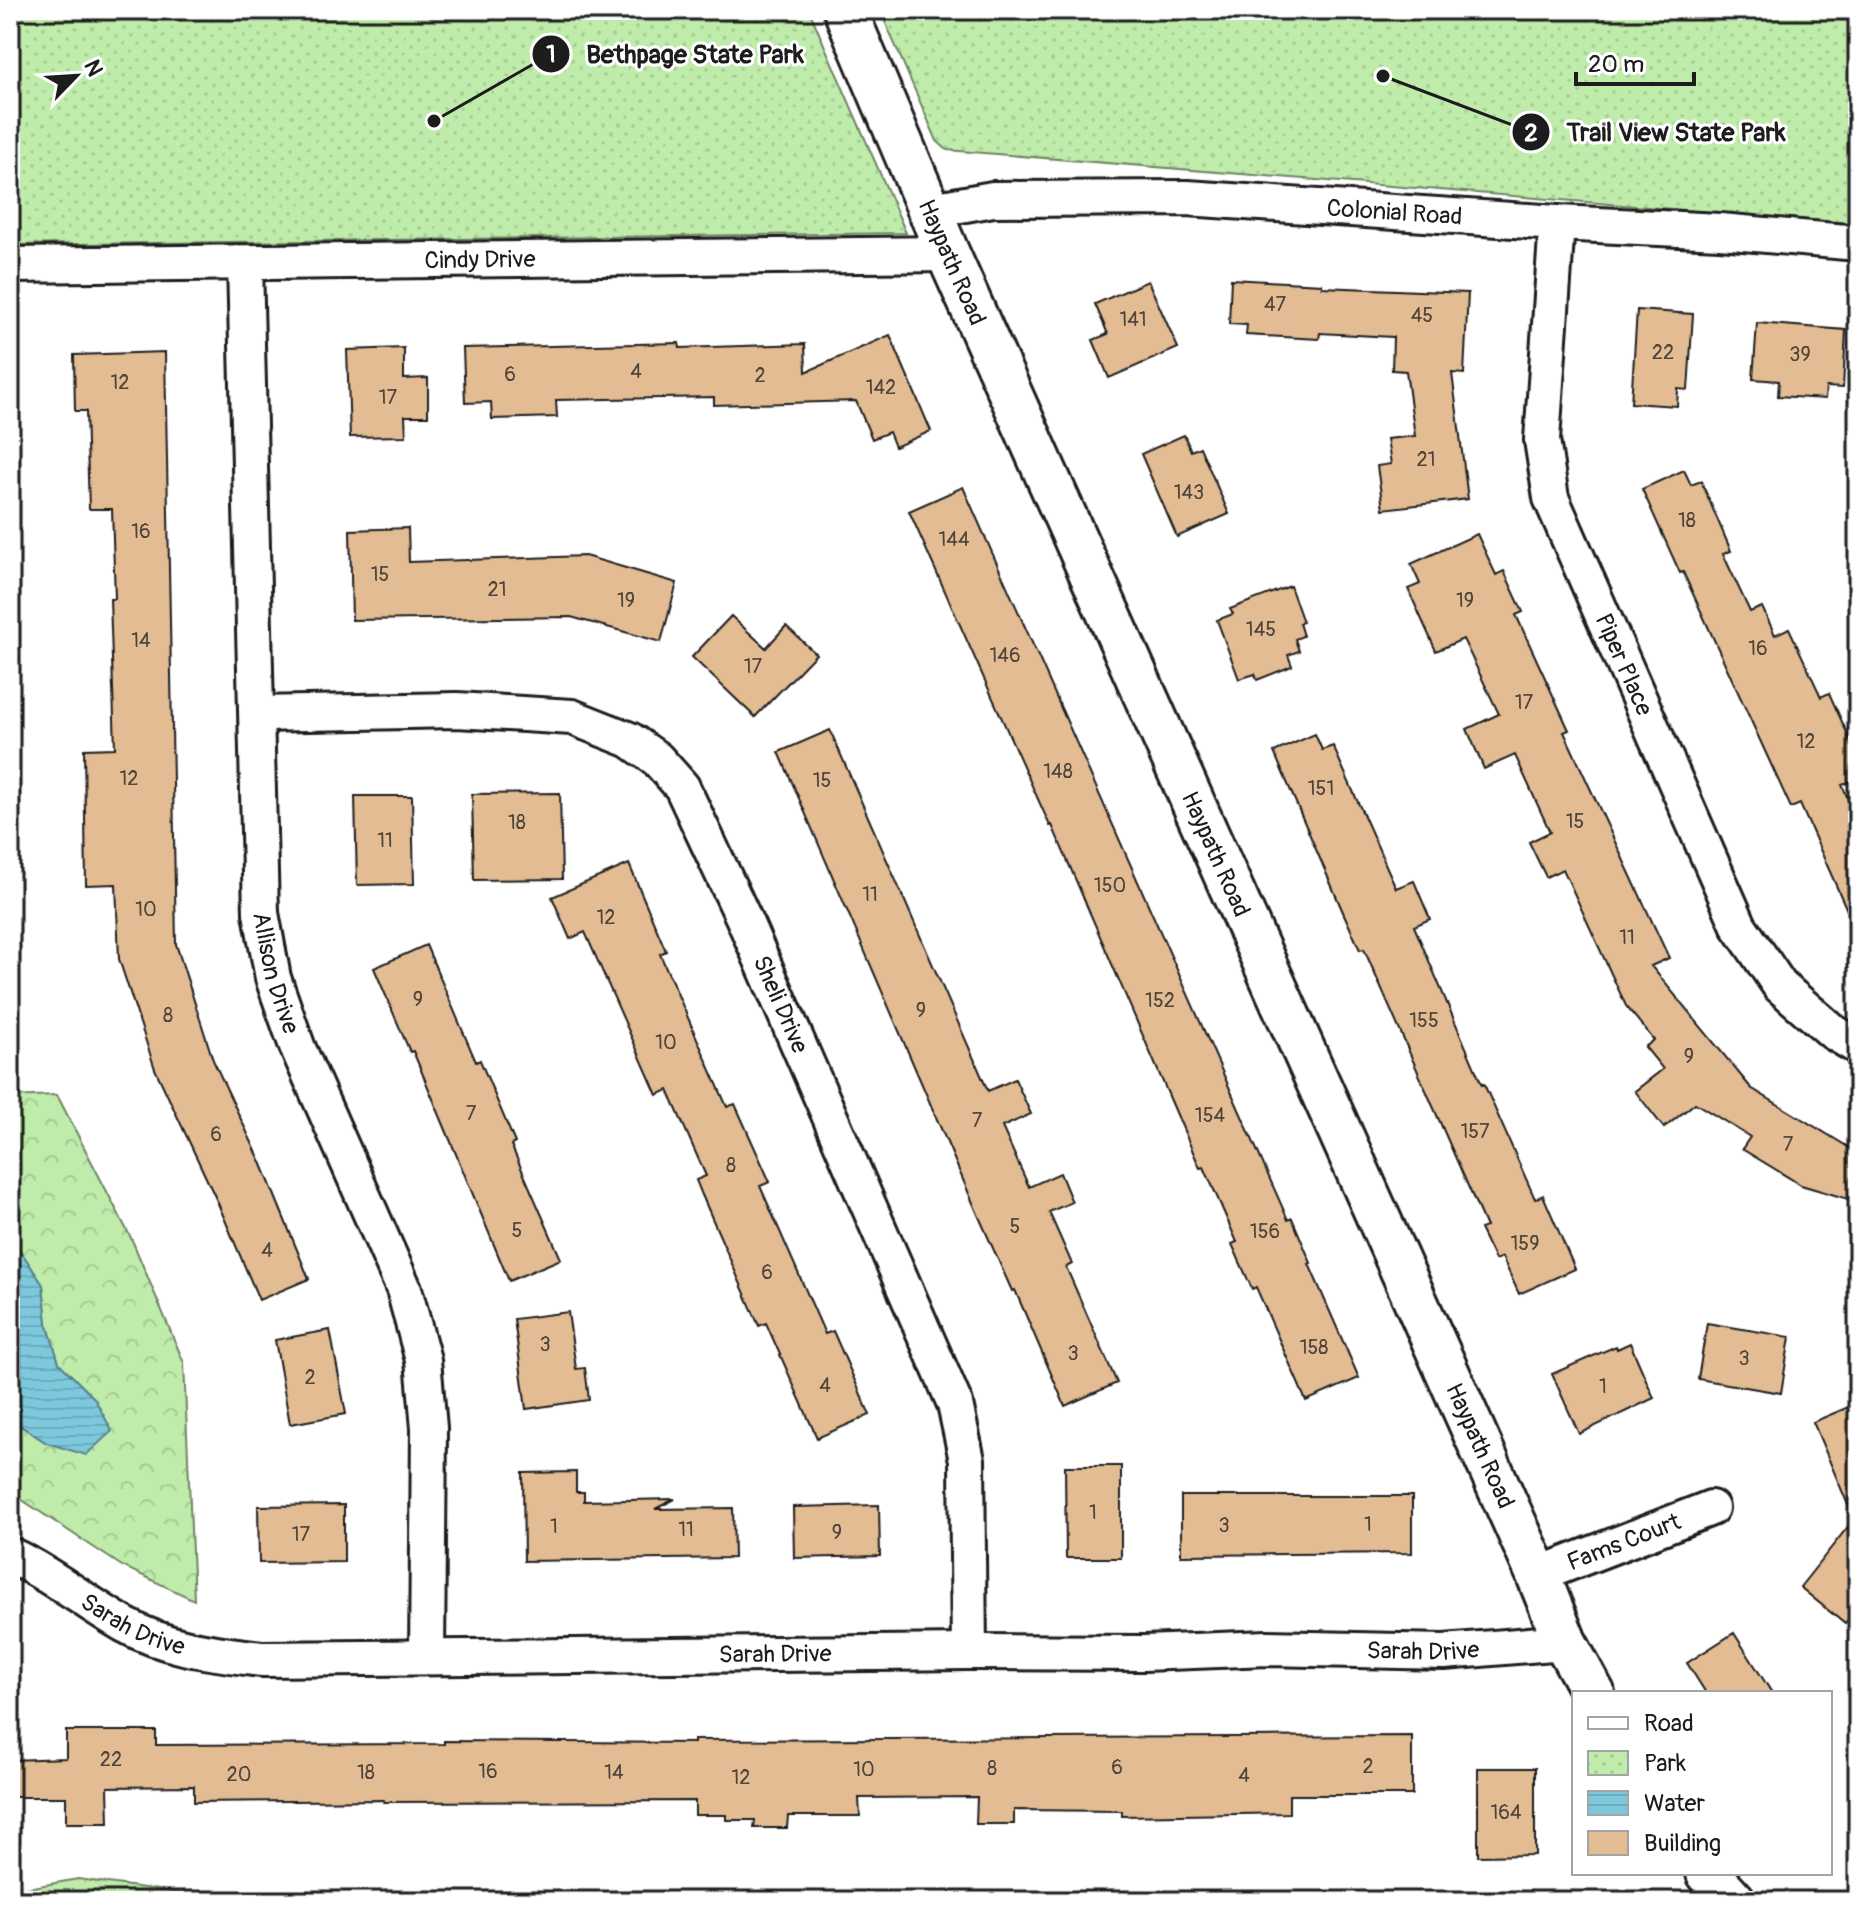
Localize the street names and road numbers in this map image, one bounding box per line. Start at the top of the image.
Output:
street label: Colonial Road [1326,193,1463,231]
street label: Haypath Road [912,195,992,330]
street label: Cindy Drive [424,244,536,275]
street label: Piper Place [1589,609,1659,720]
street label: Haypath Road [1175,787,1257,921]
street label: Allison Drive [247,910,306,1038]
street label: Sheli Drive [747,951,815,1058]
street label: Haypath Road [1440,1378,1521,1513]
street label: Fams Court [1563,1507,1685,1577]
street label: Sarah Drive [75,1587,188,1661]
street label: Sarah Drive [1366,1635,1481,1667]
street label: Sarah Drive [719,1639,832,1669]

